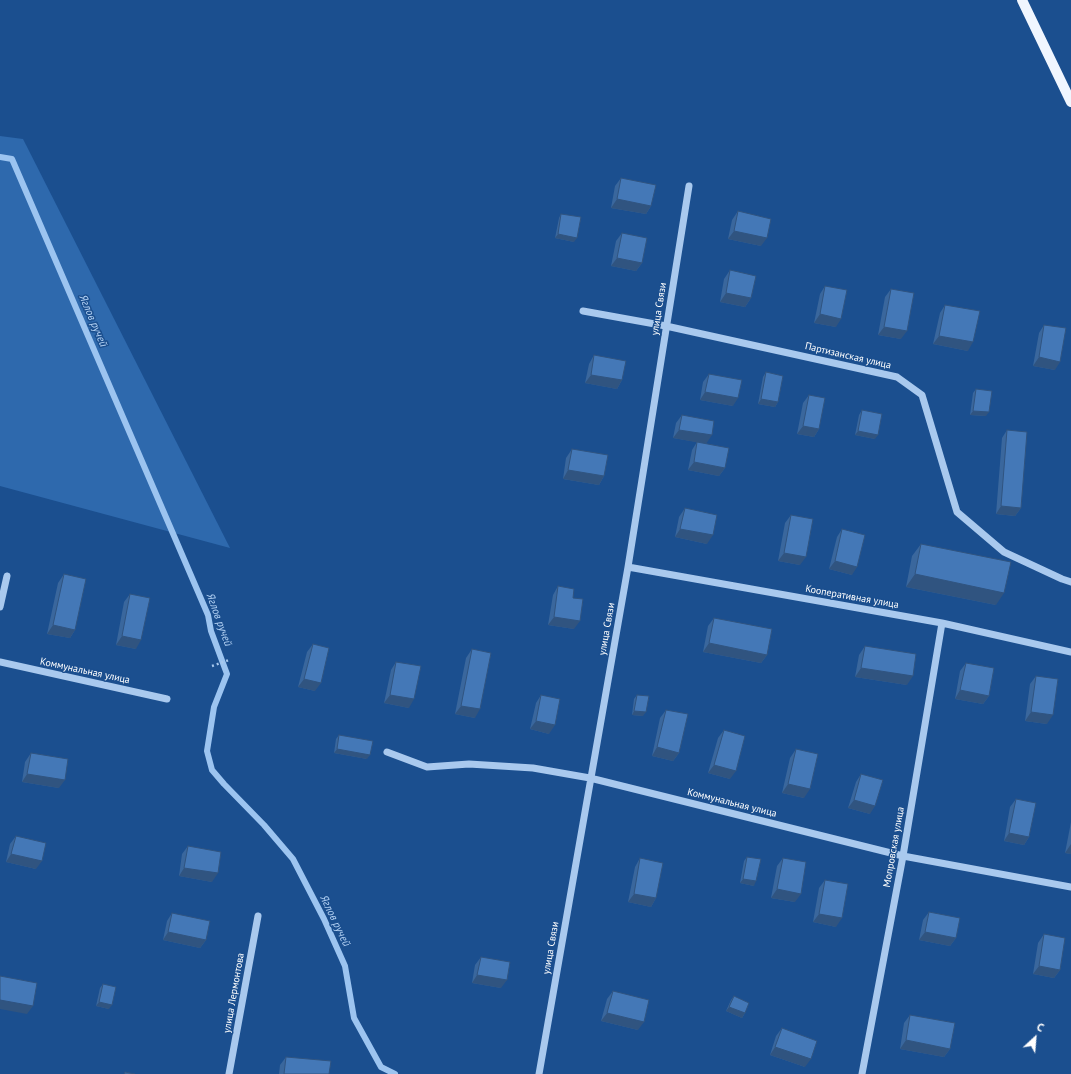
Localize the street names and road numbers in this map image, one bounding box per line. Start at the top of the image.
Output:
street label: улица Связи [649,282,669,336]
street label: Партизанская улица [804,340,892,372]
street label: Кооперативная улица [804,583,900,611]
street label: улица Связи [596,602,618,656]
street label: Коммунальная улица [39,656,131,686]
street label: Коммунальная улица [686,786,778,820]
street label: Мопровская улица [881,806,907,888]
street label: улица Связи [540,921,562,975]
street label: улица Лермонтова [221,952,247,1034]

